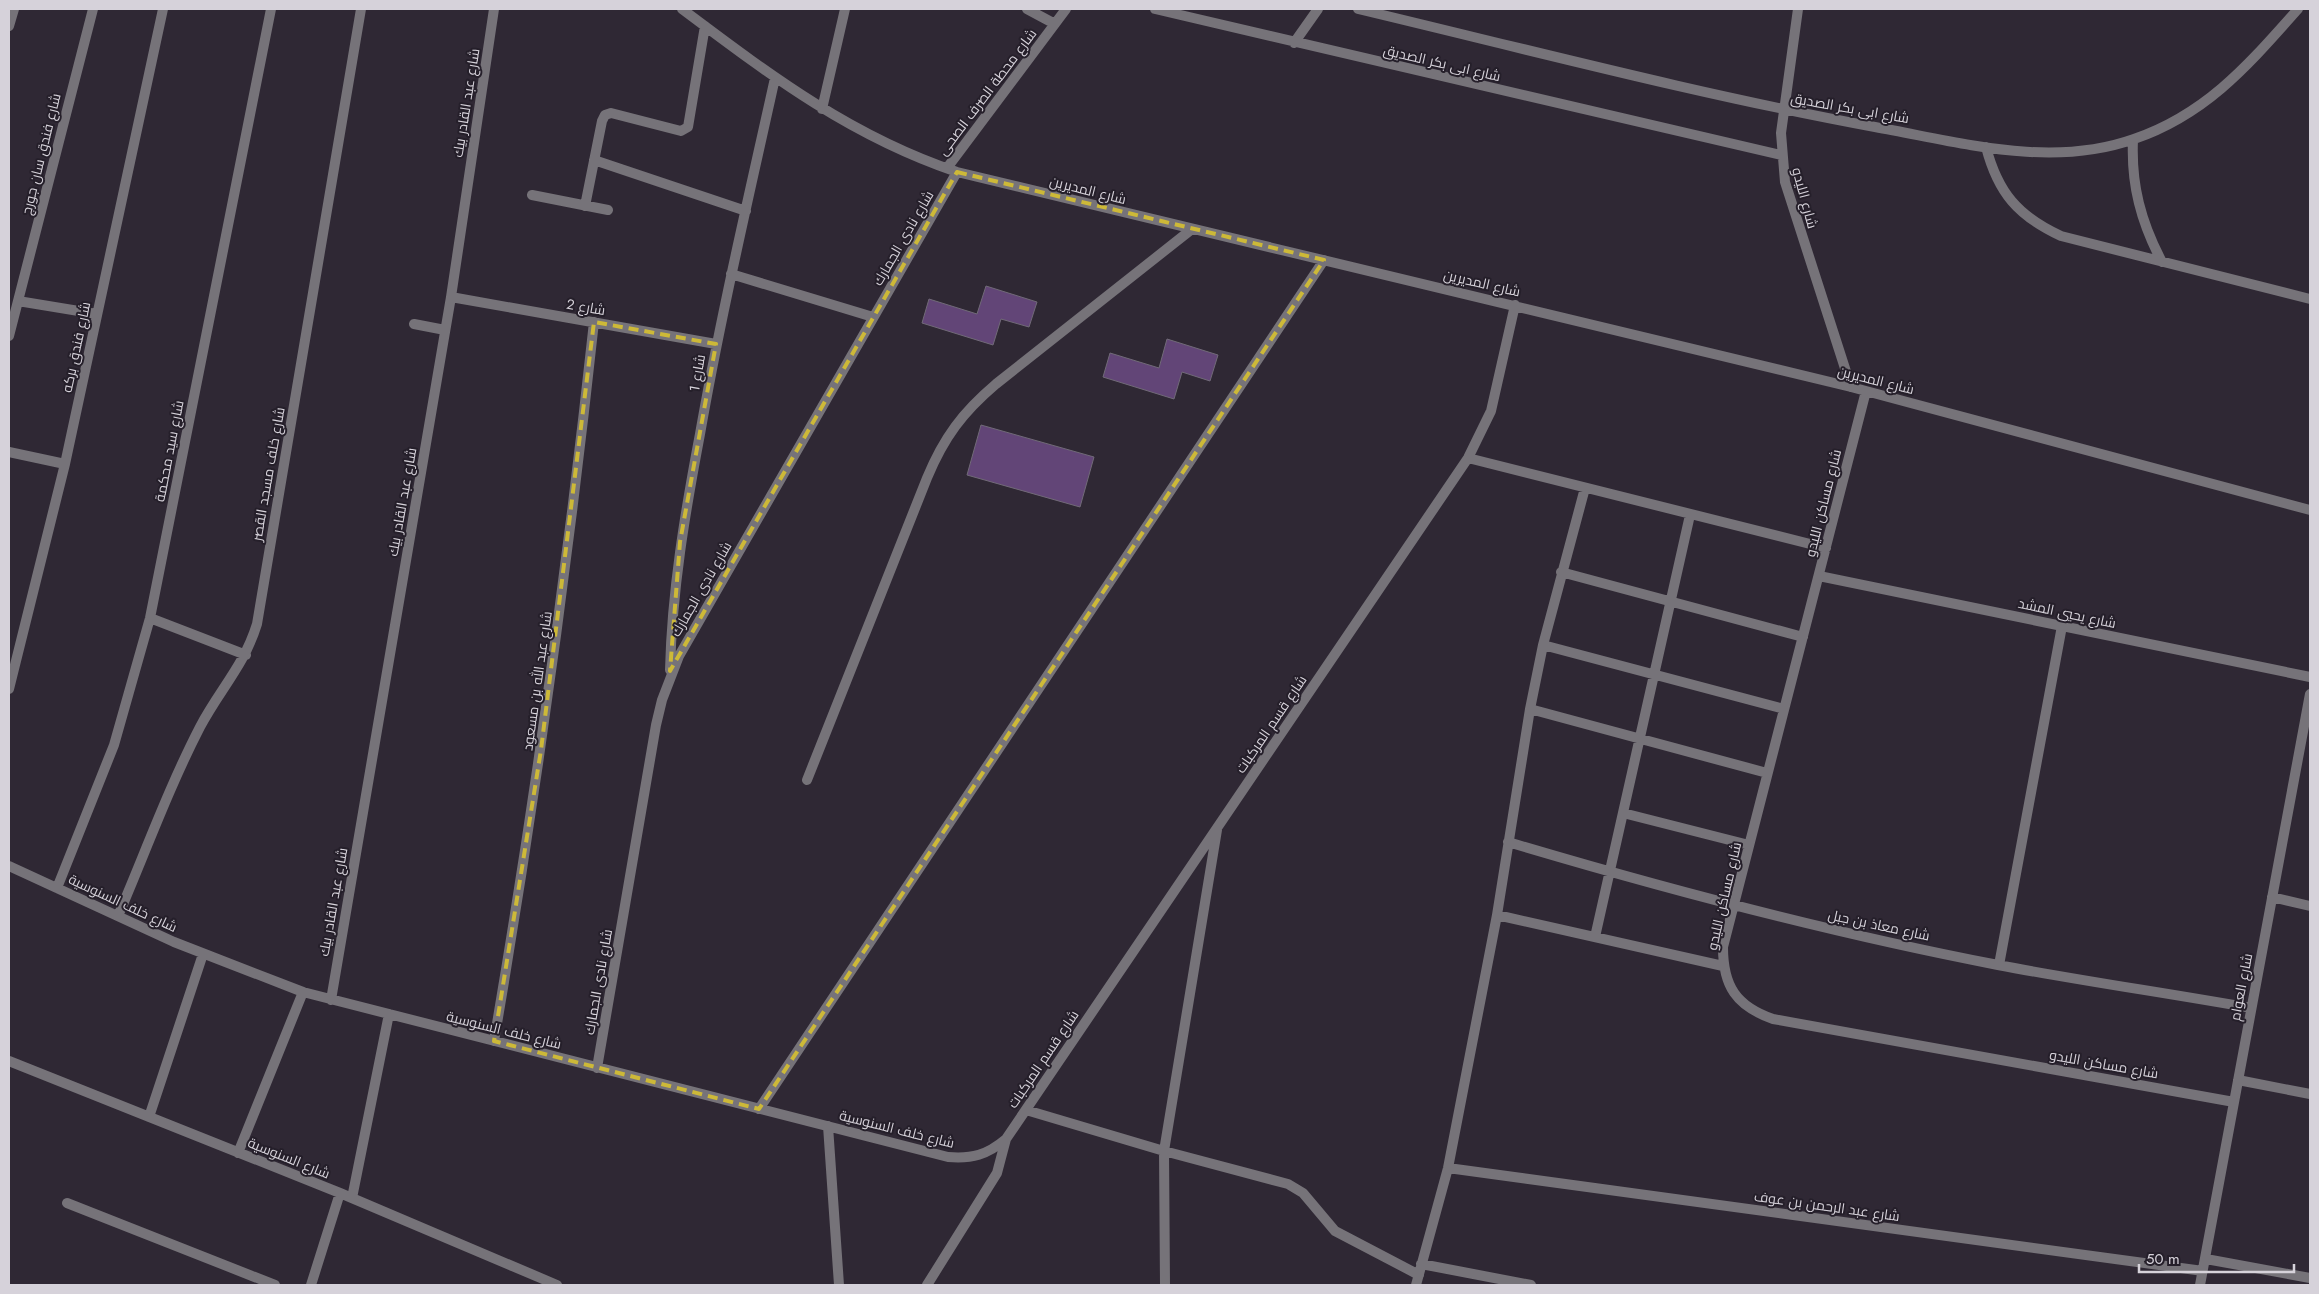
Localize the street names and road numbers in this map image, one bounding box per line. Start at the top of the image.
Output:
street label: شارع محطة الصرف الصحى [933,25,1041,159]
street label: شارع ابى بكر الصديق [1381,40,1503,86]
street label: شارع عبد القادر بيك [448,47,484,159]
street label: شارع ابى بكر الصديق [1789,88,1911,128]
street label: شارع فندق سان جورج [16,91,66,217]
street label: شارع الليدو [1787,165,1823,231]
street label: شارع المديرين [1048,171,1128,209]
street label: شارع نادى الجمارك [868,187,938,289]
street label: شارع المديرين [1442,264,1522,302]
street label: شارع 2 [565,294,607,320]
street label: شارع فندق بركه [57,300,95,394]
street label: شارع 1 [684,353,710,393]
street label: شارع المديرين [1836,361,1916,399]
street label: شارع سيد محكمة [149,399,189,503]
street label: شارع خلف مسجد القصر [246,405,290,544]
street label: شارع عبد القادر بيك [383,446,421,558]
street label: شارع مساكن الليدو [1800,447,1846,559]
street label: شارع نادى الجمارك [666,538,736,640]
street label: شارع يحيي المشد [2016,593,2118,633]
street label: شارع عبد الله بن مسعود [517,610,557,752]
street label: شارع قسم المركبات [1231,671,1311,777]
street label: شارع مساكن الليدو [1702,840,1746,952]
street label: شارع عبد القادر بيك [314,846,352,958]
street label: شارع خلف السنوسية [65,869,181,937]
street label: شارع معاذ بن جبل [1826,904,1932,946]
street label: شارع نادى الجمارك [579,928,617,1036]
street label: شارع العوام [2225,951,2257,1023]
street label: شارع خلف السنوسية [444,1006,564,1054]
street label: شارع قسم المركبات [1003,1006,1083,1112]
street label: شارع مساكن الليدو [2048,1045,2160,1083]
street label: شارع خلف السنوسية [837,1105,957,1153]
street label: شارع السنوسية [245,1132,333,1184]
street label: شارع عبد الرحمن بن عوف [1753,1186,1901,1226]

